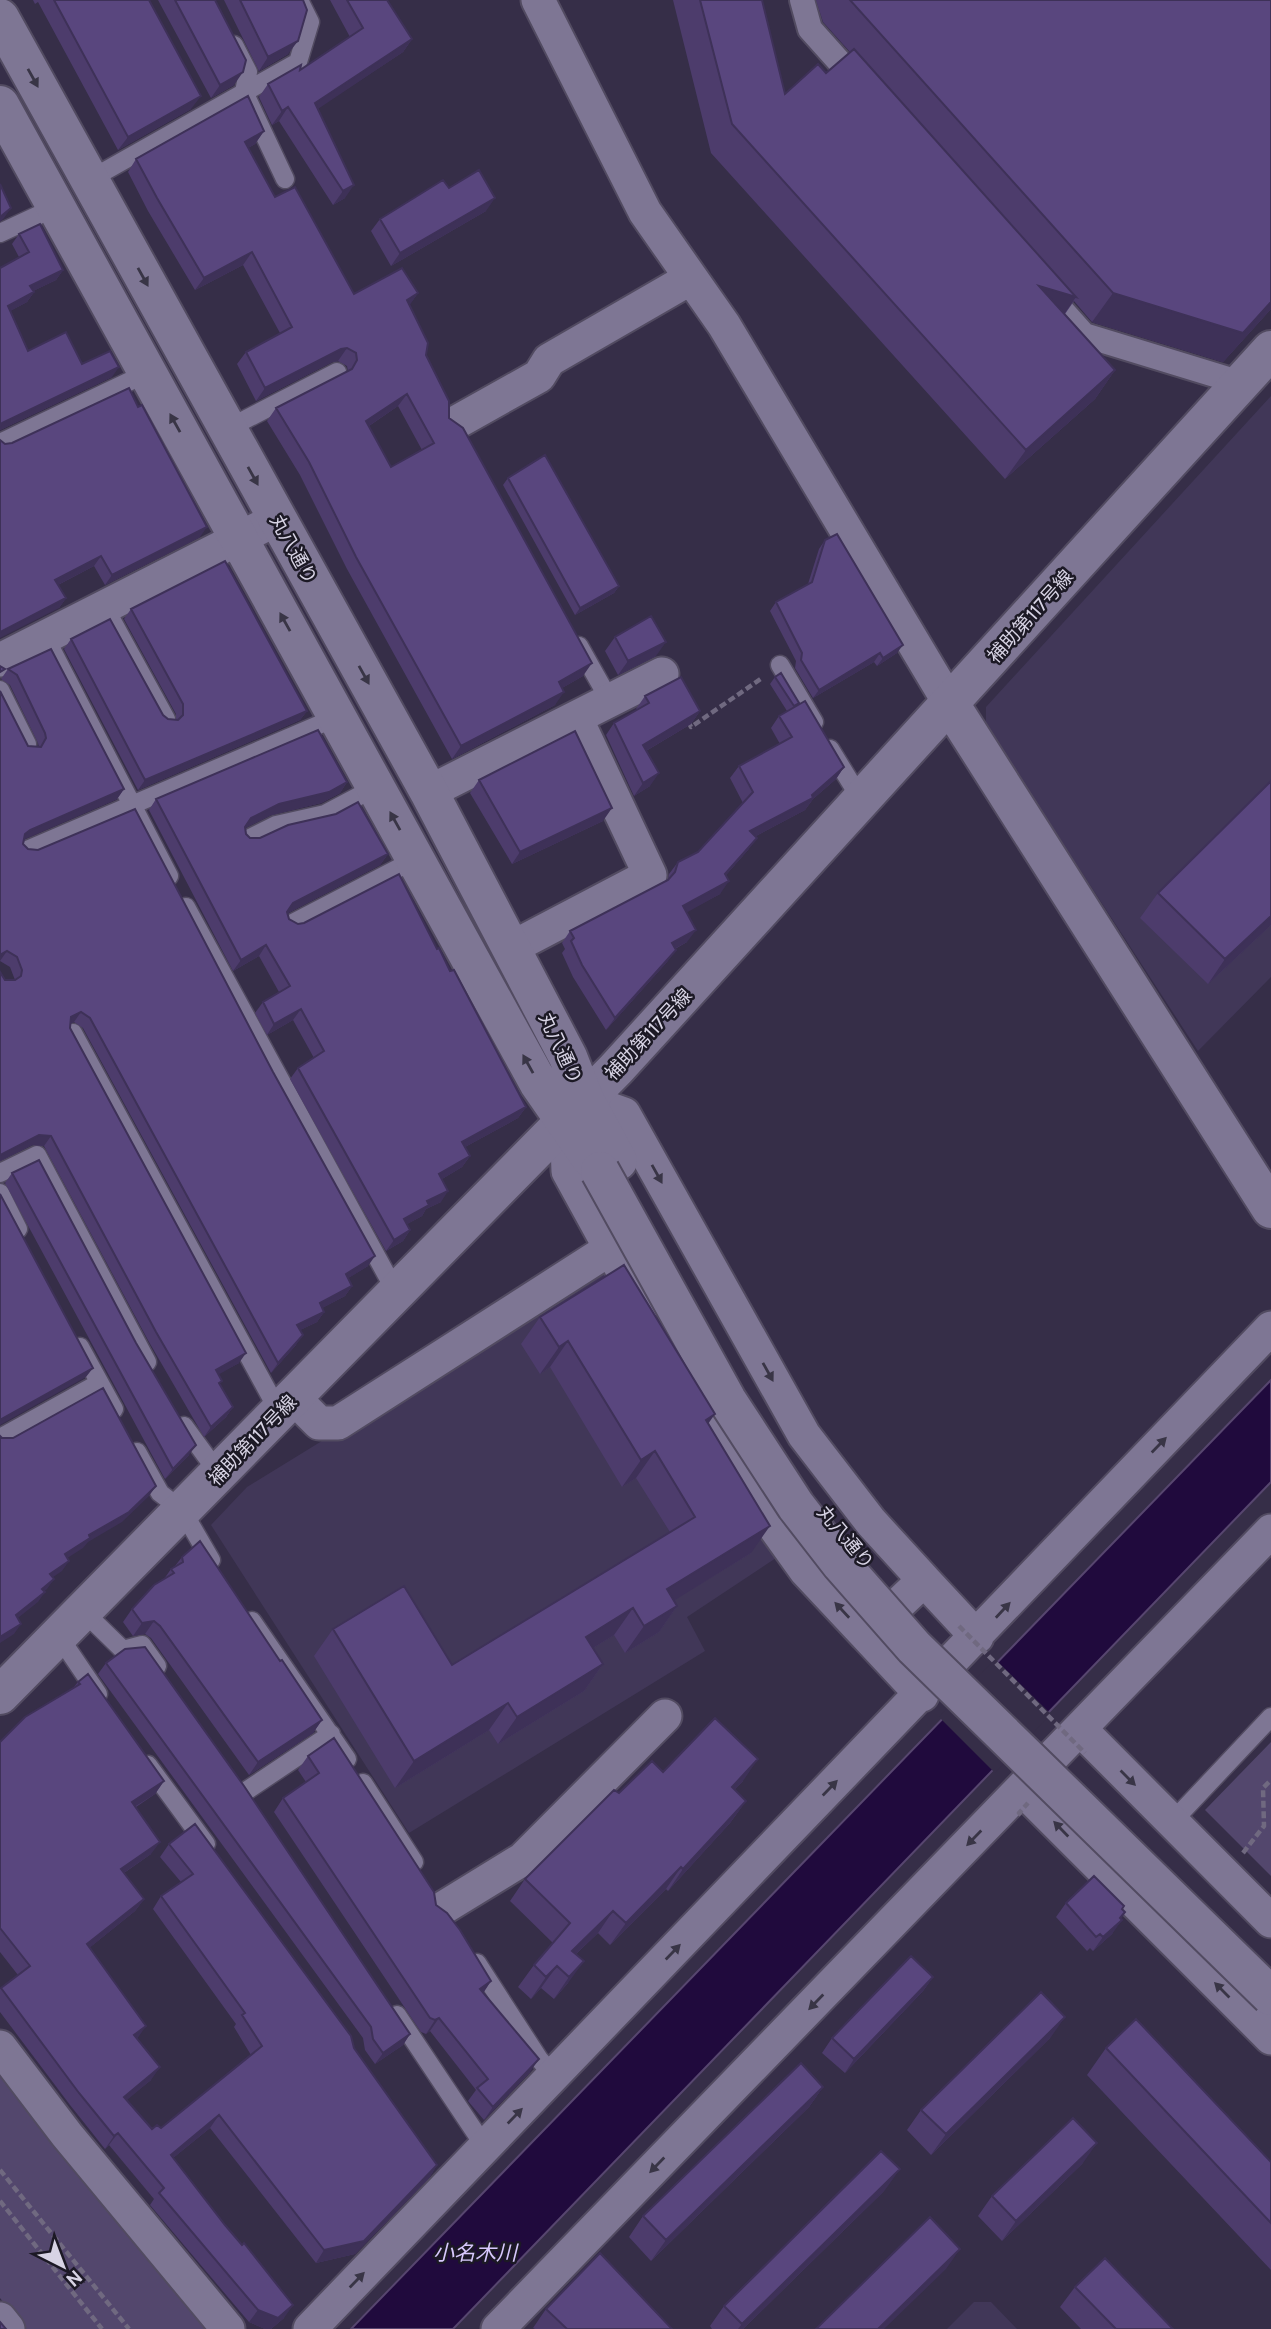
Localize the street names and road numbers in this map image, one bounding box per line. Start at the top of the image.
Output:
street label: 丸八通り [265,510,322,588]
street label: 補助第117号線 [983,565,1078,667]
street label: 補助第117号線 [600,984,697,1085]
street label: 丸八通り [534,1009,587,1088]
street label: 補助第117号線 [203,1390,301,1490]
street label: 丸八通り [812,1501,879,1574]

